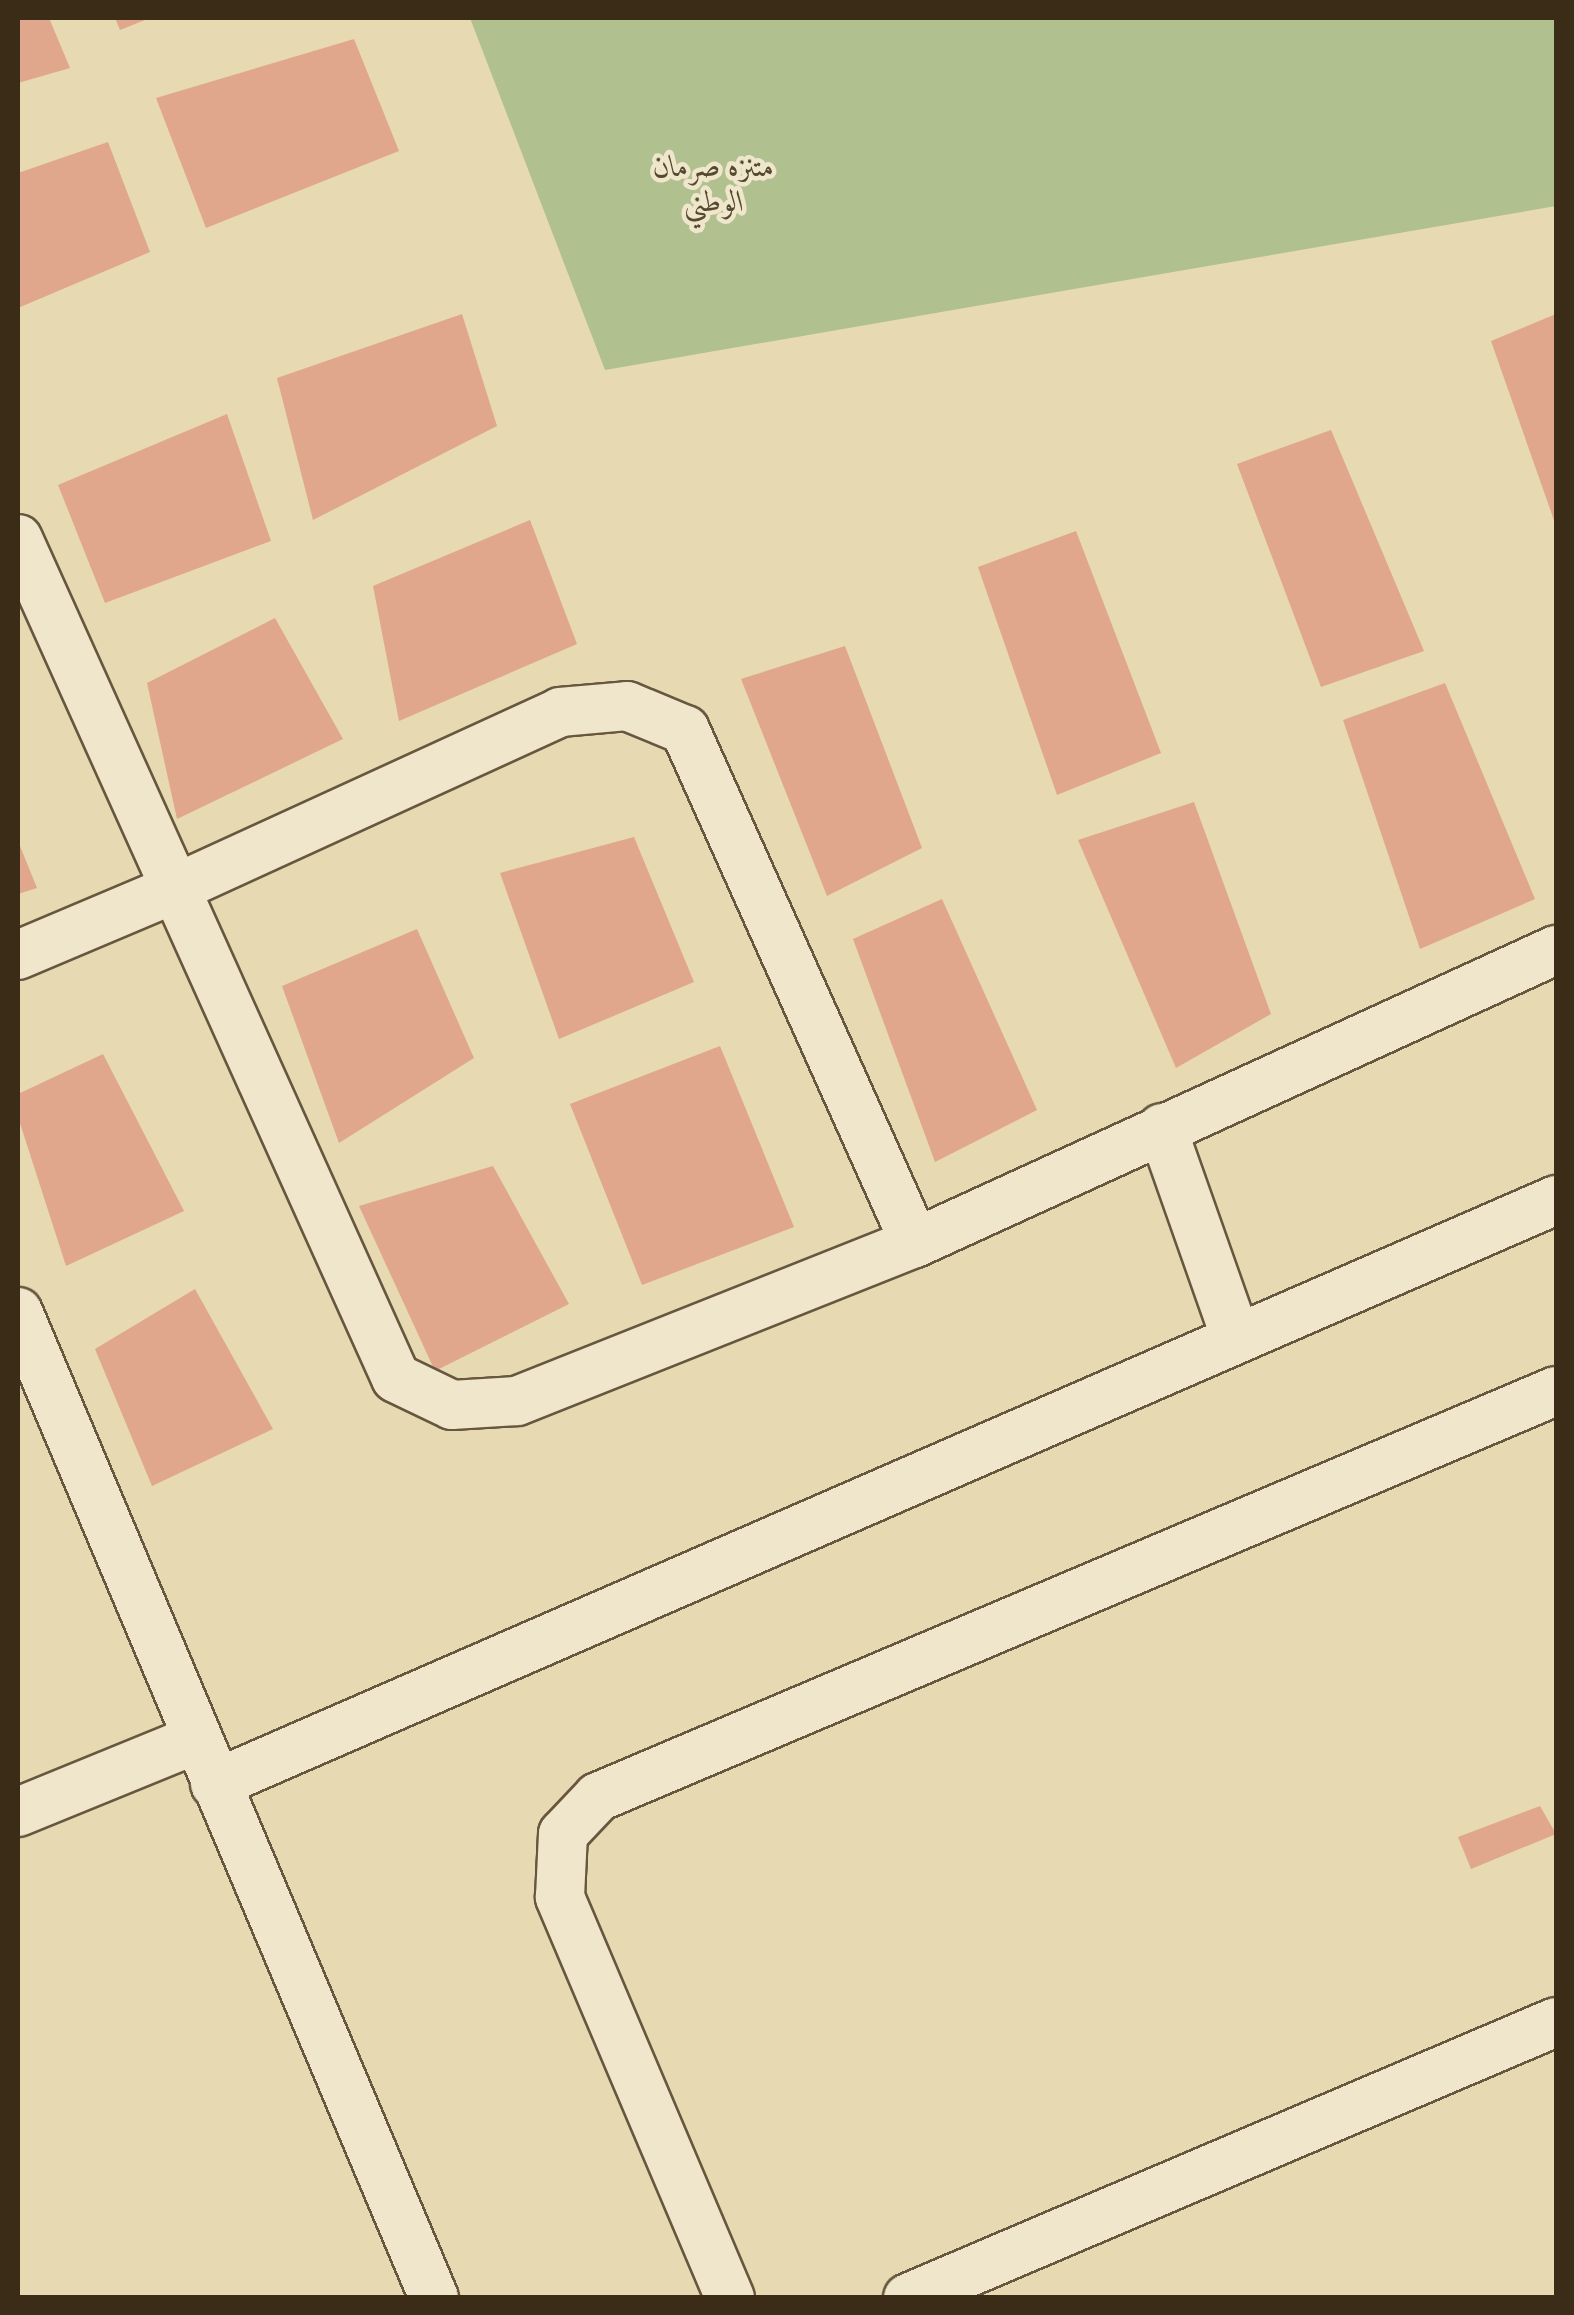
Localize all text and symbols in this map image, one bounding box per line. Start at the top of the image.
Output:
park label: متنزه صرمان الوطني [653,148,775,218]

